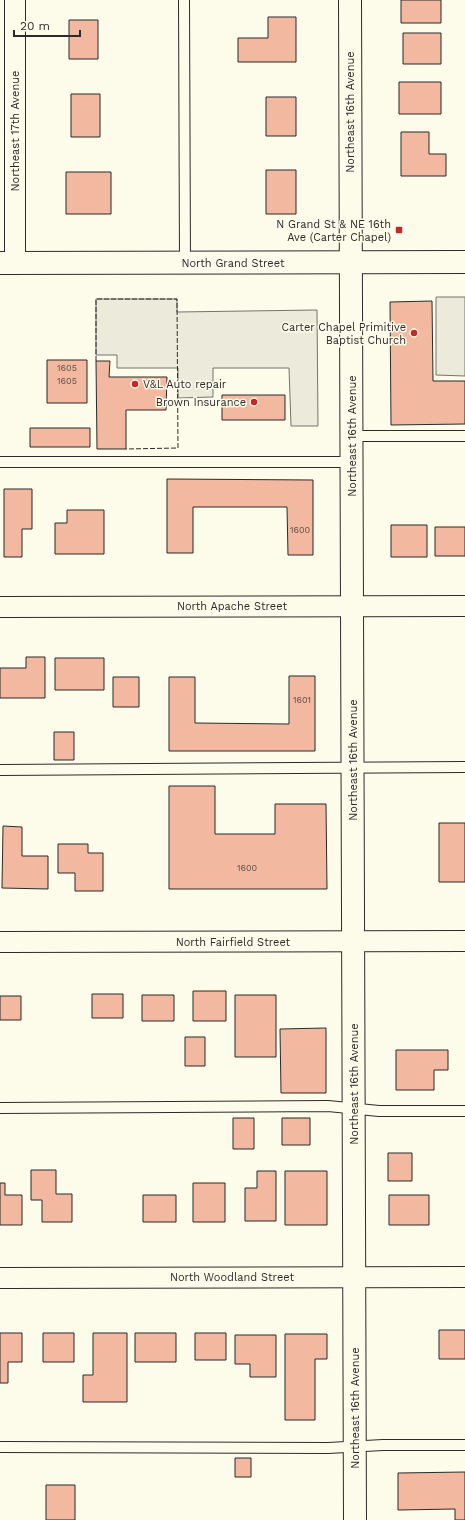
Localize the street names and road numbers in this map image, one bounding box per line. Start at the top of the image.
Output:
street label: Northeast 16th Avenue [344,51,357,173]
street label: Northeast 17th Avenue [9,71,22,191]
street label: North Grand Street [181,257,285,270]
street label: Northeast 16th Avenue [346,375,359,497]
street label: North Apache Street [177,600,287,613]
street label: Northeast 16th Avenue [347,699,360,821]
street label: North Fairfield Street [176,936,291,949]
street label: Northeast 16th Avenue [348,1023,361,1145]
street label: North Woodland Street [170,1271,294,1284]
street label: Northeast 16th Avenue [349,1347,362,1469]

